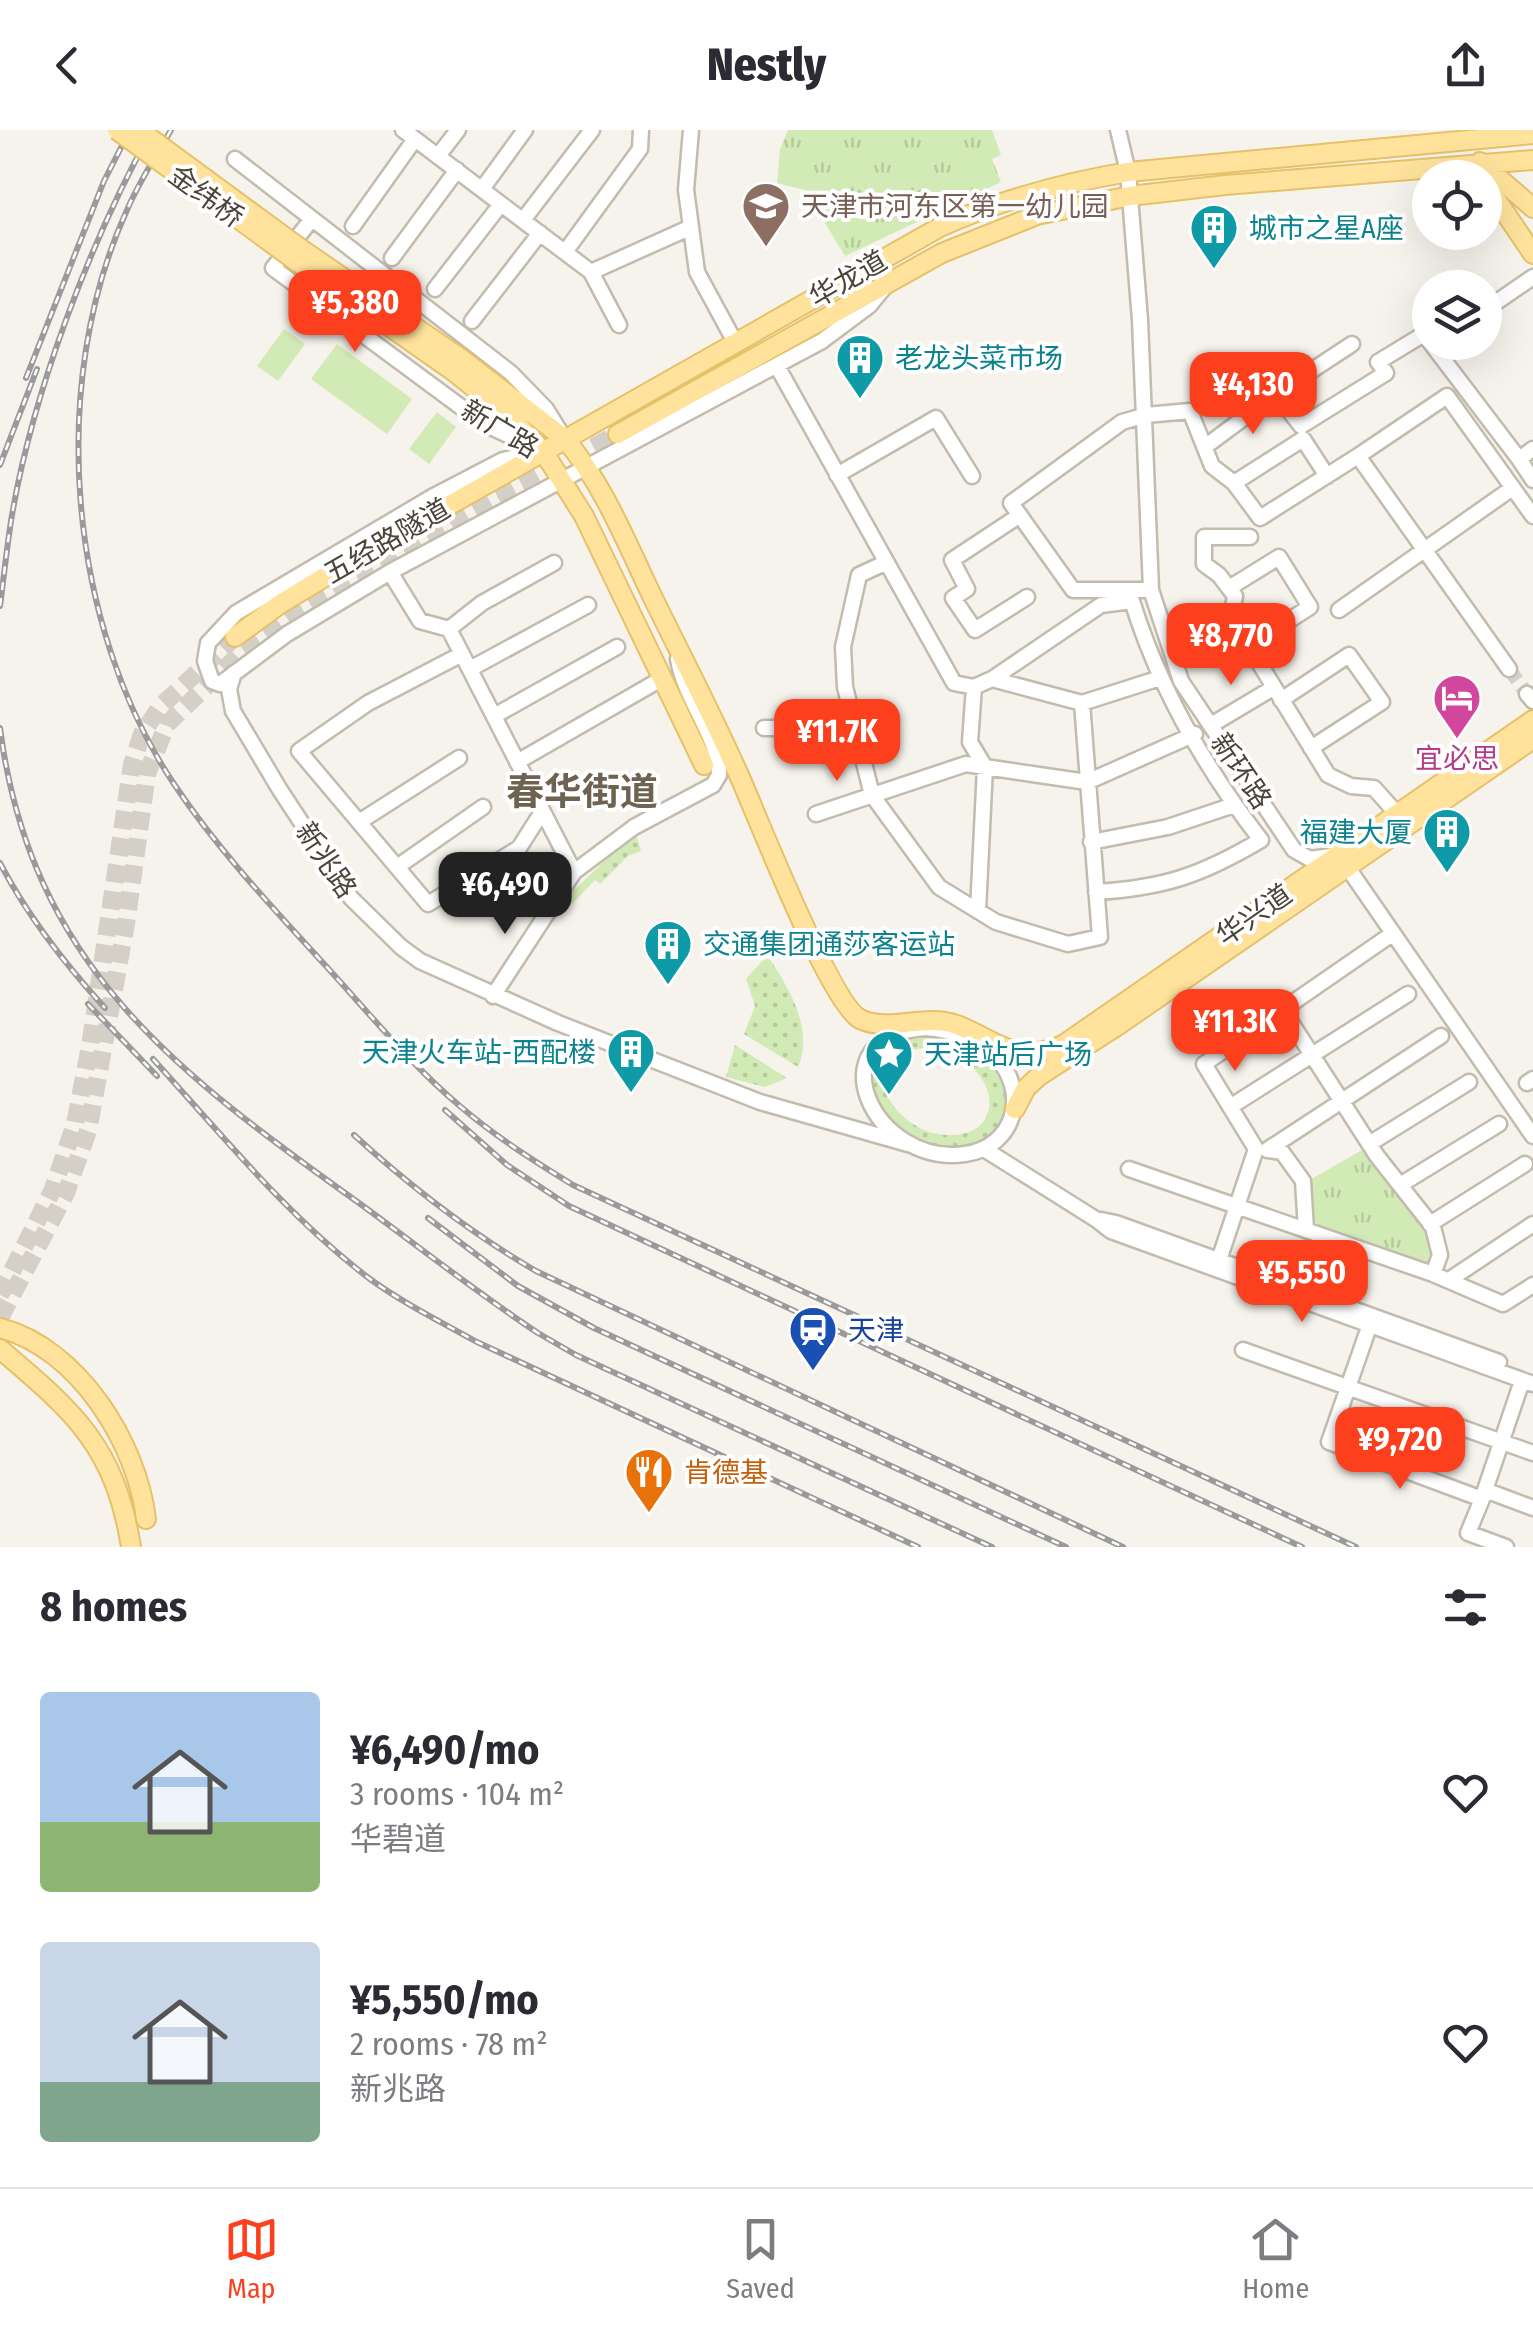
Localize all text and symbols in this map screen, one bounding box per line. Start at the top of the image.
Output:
icon: back [40,38,95,93]
text: Nestly [707,38,826,92]
icon: share [1438,38,1493,93]
street label: 金纬桥 [162,158,250,234]
map controls [1412,160,1502,360]
button: locate [1412,160,1502,250]
school or university icon: 天津市河东区第一幼儿园 [740,180,792,248]
place label: 天津市河东区第一幼儿园 [801,190,1109,223]
building icon: 城市之星A座 [1188,202,1240,270]
place label: 城市之星A座 [1249,212,1404,245]
street label: 华龙道 [803,244,893,314]
pin: ¥5,380 [274,270,436,355]
button: layers [1412,270,1502,360]
text: ¥5,380 [310,283,400,321]
building icon: 老龙头菜市场 [834,332,886,400]
place label: 老龙头菜市场 [895,342,1063,375]
pin: ¥4,130 [1172,352,1334,437]
text: ¥4,130 [1212,365,1294,403]
street label: 新广路 [455,393,545,465]
street label: 五经路隧道 [318,492,456,590]
pin: ¥8,770 [1150,603,1312,688]
text: ¥8,770 [1189,616,1273,654]
hotel icon: 宜必思 [1431,672,1483,740]
pin: ¥11.7K [756,699,918,784]
text: ¥11.7K [796,712,878,750]
street label: 新环路 [1204,727,1278,815]
place label: 宜必思 [1415,742,1499,775]
district label: 春华街道 [506,769,658,815]
building icon: 福建大厦 [1421,806,1473,874]
street label: 新兆路 [289,816,363,904]
place label: 福建大厦 [1300,816,1412,849]
pin: ¥6,490 [424,852,586,937]
text: ¥6,490 [461,865,549,903]
street label: 华兴道 [1210,877,1298,953]
building icon: 交通集团通莎客运站 [642,918,694,986]
place label: 交通集团通莎客运站 [703,928,955,961]
pin: ¥11.3K [1154,989,1316,1074]
text: ¥11.3K [1193,1002,1277,1040]
building icon: 天津火车站-西配楼 [605,1026,657,1094]
place icon: 天津站后广场 [863,1028,915,1096]
place label: 天津火车站-西配楼 [362,1036,596,1069]
place label: 天津站后广场 [924,1038,1092,1071]
pin: ¥5,550 [1221,1240,1383,1325]
text: ¥5,550 [1258,1253,1346,1291]
station icon: 天津 [787,1304,839,1372]
place label: 天津 [848,1314,904,1347]
pin: ¥9,720 [1319,1407,1481,1492]
text: ¥9,720 [1357,1420,1443,1458]
restaurant icon: 肯德基 [623,1446,675,1514]
place label: 肯德基 [684,1456,768,1489]
icon: filters [1438,1580,1493,1635]
text: 8 homes [40,1582,187,1632]
text: ¥6,490/mo [350,1725,539,1775]
icon: home [120,1732,240,1852]
icon: heart [1438,1765,1493,1820]
text: 3 rooms · 104 m² [350,1775,564,1813]
text: 华碧道 [350,1820,446,1858]
text: ¥5,550/mo [350,1975,539,2025]
icon: home [120,1982,240,2102]
icon: heart [1438,2015,1493,2070]
text: 2 rooms · 78 m² [350,2025,548,2063]
text: 新兆路 [350,2070,446,2108]
tab: Map [224,2212,279,2305]
tab: Saved [726,2212,795,2305]
tab: Home [1242,2212,1309,2305]

